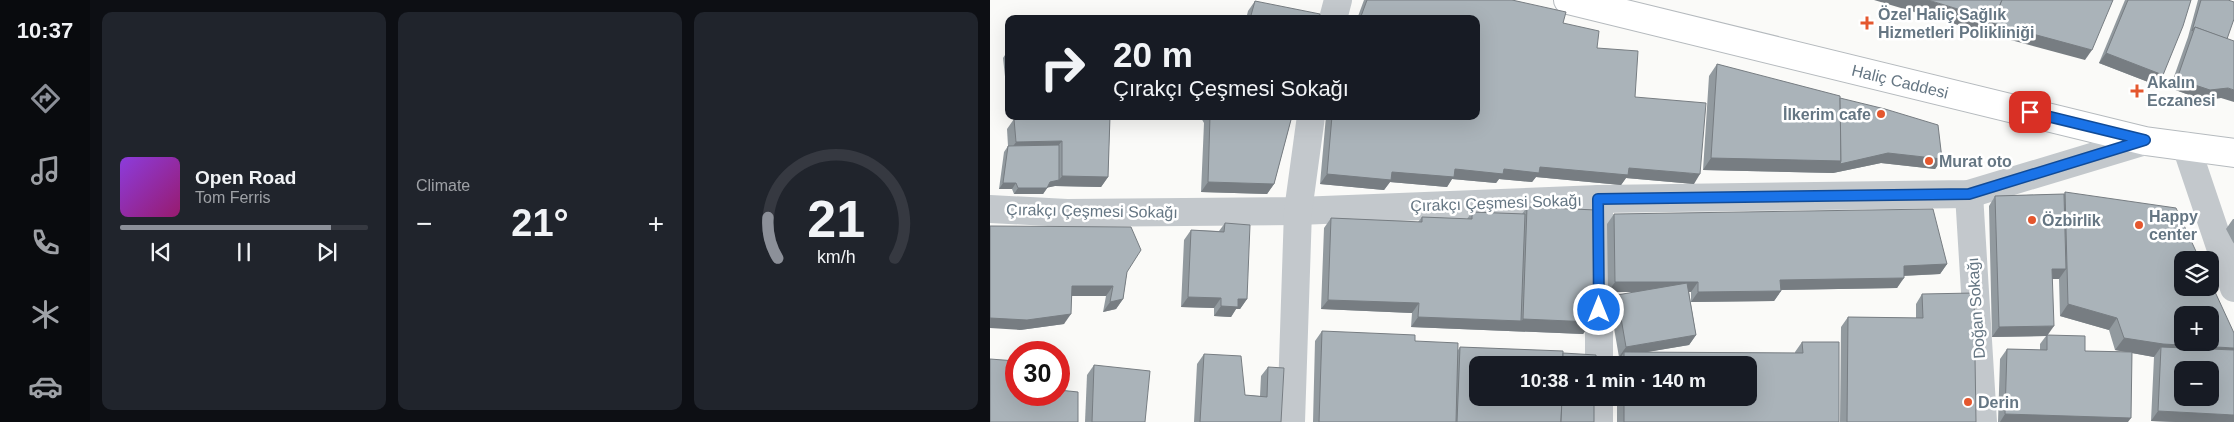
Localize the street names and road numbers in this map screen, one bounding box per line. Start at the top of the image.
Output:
street label: Haliç Caddesi [1850,61,1950,101]
street label: Çırakçı Çeşmesi Sokağı [1410,192,1582,214]
street label: Çırakçı Çeşmesi Sokağı [1006,201,1178,221]
street label: Doğan Sokağı [1964,257,1988,359]

